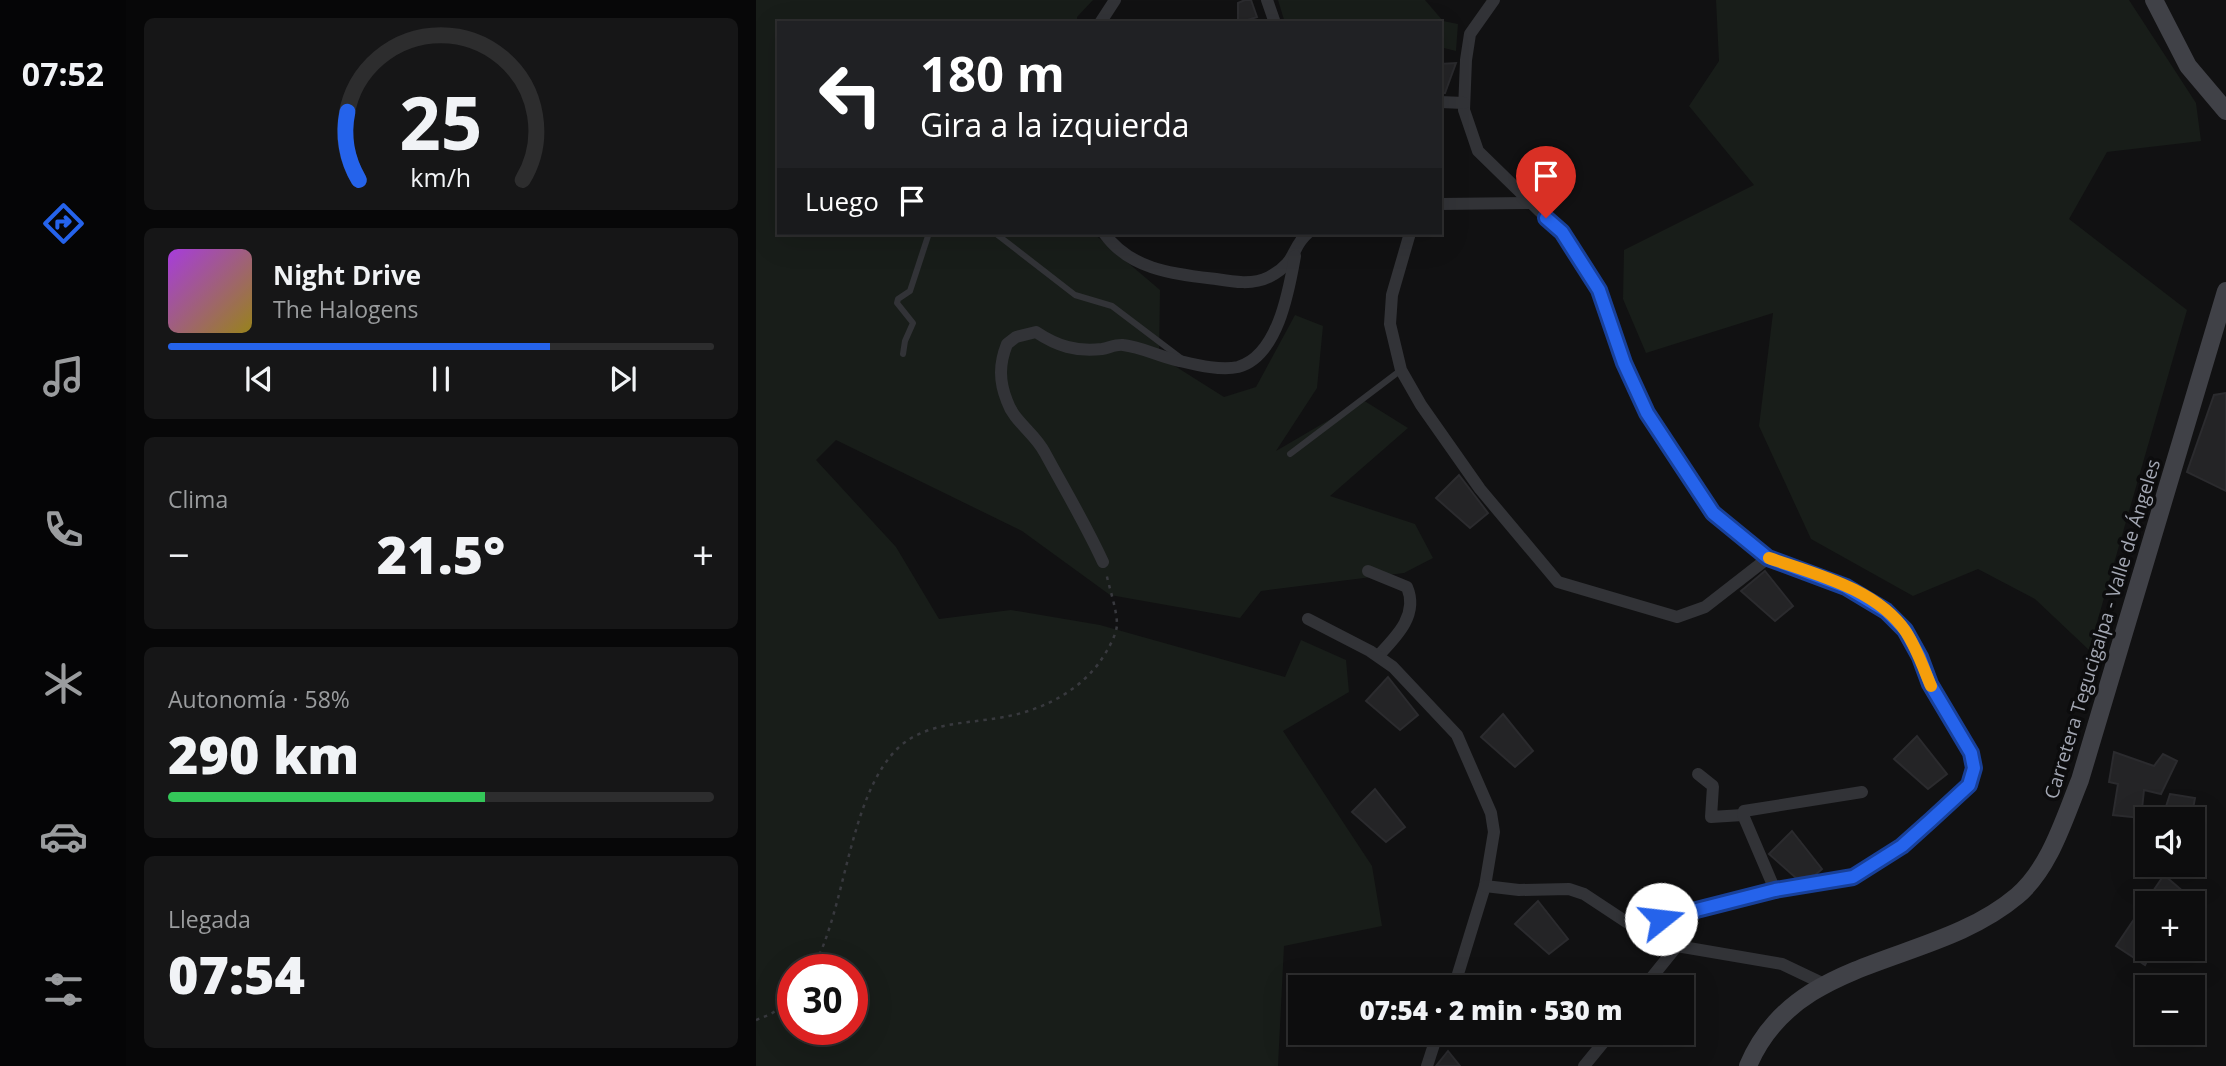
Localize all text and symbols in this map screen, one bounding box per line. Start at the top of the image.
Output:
text: 180 m [920,40,1065,106]
icon: left [805,49,896,140]
text: 07:52 [22,52,104,95]
text: 25 [399,72,483,171]
text: Gira a la izquierda [920,103,1190,146]
pin [1516,146,1576,218]
icon: arrive [1527,157,1565,195]
text: km/h [411,160,471,194]
icon: arrive [893,182,931,220]
text: Luego [805,183,879,219]
icon: directions [39,199,88,248]
text: Night Drive [273,257,421,293]
text: The Halogens [273,293,419,325]
icon: music [39,352,88,401]
icon: previous [240,360,278,398]
icon: pause [422,360,460,398]
icon: next [604,360,642,398]
street label: Carretera Tegucigalpa - Valle de Ángeles [2038,456,2166,802]
text: Clima [168,483,228,515]
icon: phone [39,505,88,554]
text: 21.5° [377,518,505,589]
text: − [168,528,190,580]
text: + [692,528,714,580]
icon: climate [39,659,88,708]
text: Autonomía · 58% [168,683,350,715]
text: 290 km [168,718,359,789]
map controls [2135,807,2205,1045]
button: sound [2135,807,2205,877]
icon: car [39,812,88,861]
position arrow [1624,882,1698,956]
button: + [2135,891,2205,961]
text: Llegada [168,903,251,935]
text: 07:54 [168,938,305,1009]
speed limit sign: 30 [777,954,868,1045]
icon: filters [39,965,88,1014]
button: − [2135,975,2205,1045]
text: 07:54 · 2 min · 530 m [1360,992,1622,1028]

